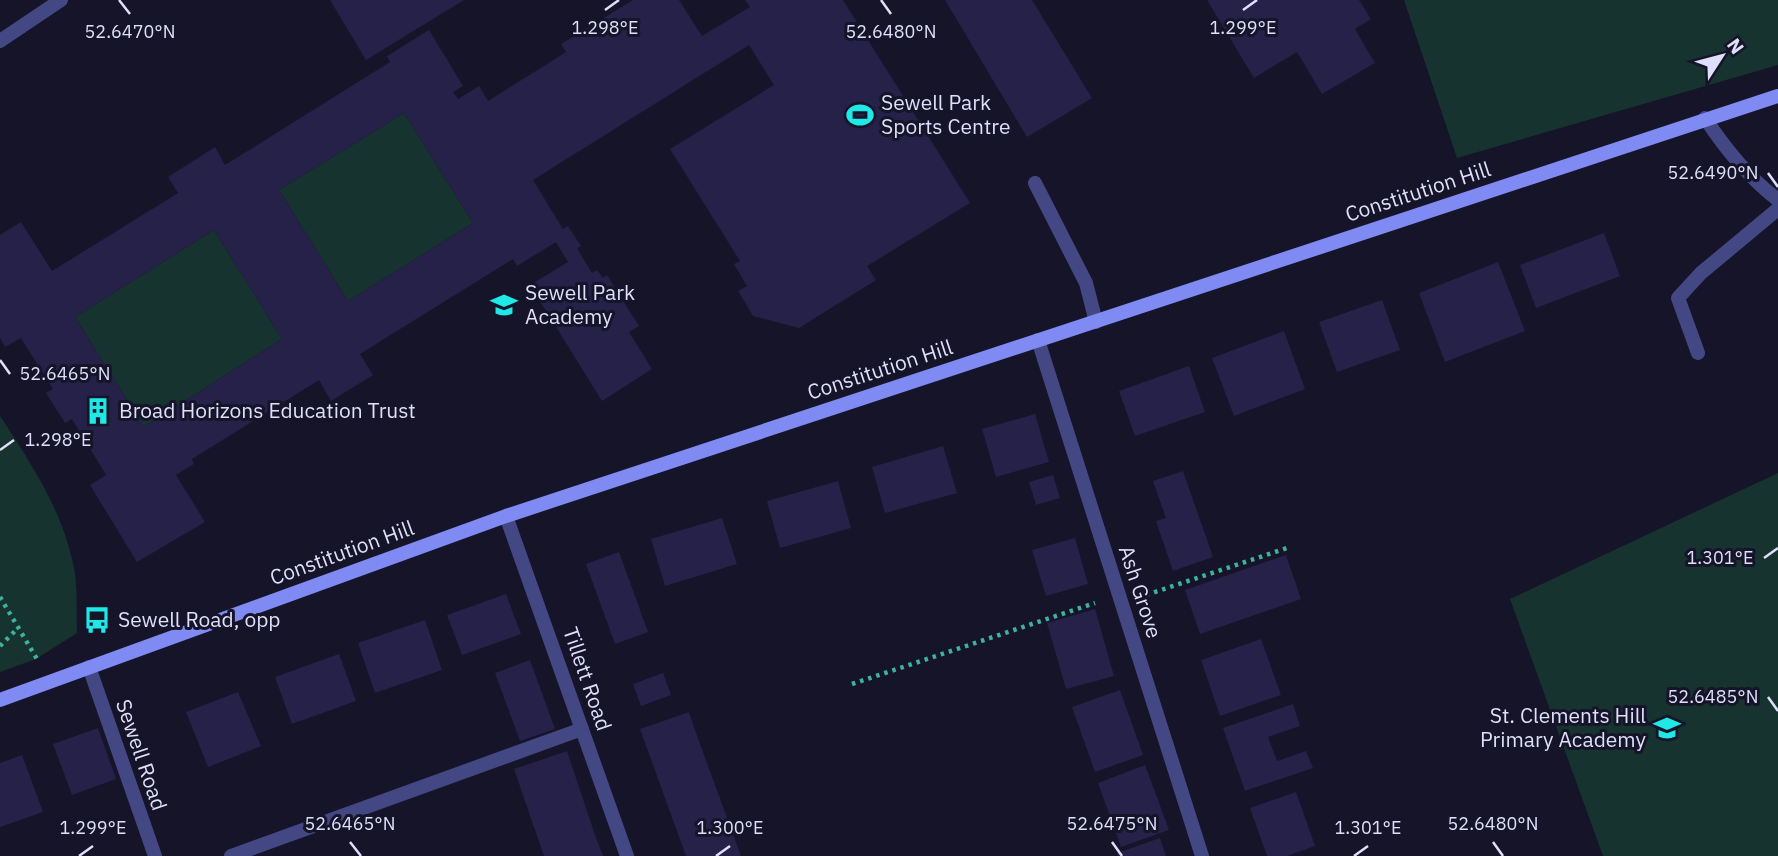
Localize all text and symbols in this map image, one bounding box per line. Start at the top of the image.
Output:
text: 1.298°E [571,16,639,39]
text: 1.299°E [1209,16,1277,39]
text: 52.6470°N [85,20,175,43]
text: 52.6480°N [846,20,936,43]
north arrow [1687,21,1757,91]
text: N [1722,33,1750,59]
place label: Sewell Park Sports Centre [881,88,1011,140]
sports icon: Sewell Park Sports Centre [845,100,875,130]
street label: Constitution Hill [1341,154,1494,228]
text: 52.6490°N [1668,161,1758,184]
place label: Sewell Park Academy [525,278,635,330]
school or university icon: Sewell Park Academy [489,290,519,320]
street label: Constitution Hill [803,332,956,406]
text: 52.6465°N [20,362,110,385]
building icon: Broad Horizons Education Trust [83,396,113,426]
place label: Broad Horizons Education Trust [119,396,416,424]
text: 1.298°E [24,428,92,451]
street label: Constitution Hill [266,513,418,591]
street label: Ash Grove [1113,542,1169,642]
text: 1.301°E [1686,546,1754,569]
bus stop icon: Sewell Road, opp [82,605,112,635]
place label: Sewell Road, opp [118,605,281,633]
street label: Tillett Road [557,623,619,734]
text: 52.6485°N [1668,685,1758,708]
street label: Sewell Road [110,695,174,814]
place label: St. Clements Hill Primary Academy [1480,701,1647,753]
school or university icon: St. Clements Hill Primary Academy [1652,713,1682,743]
text: 52.6465°N [305,812,395,835]
text: 52.6475°N [1067,812,1157,835]
text: 52.6480°N [1448,812,1538,835]
text: 1.299°E [59,816,127,839]
text: 1.300°E [696,816,764,839]
text: 1.301°E [1334,816,1402,839]

